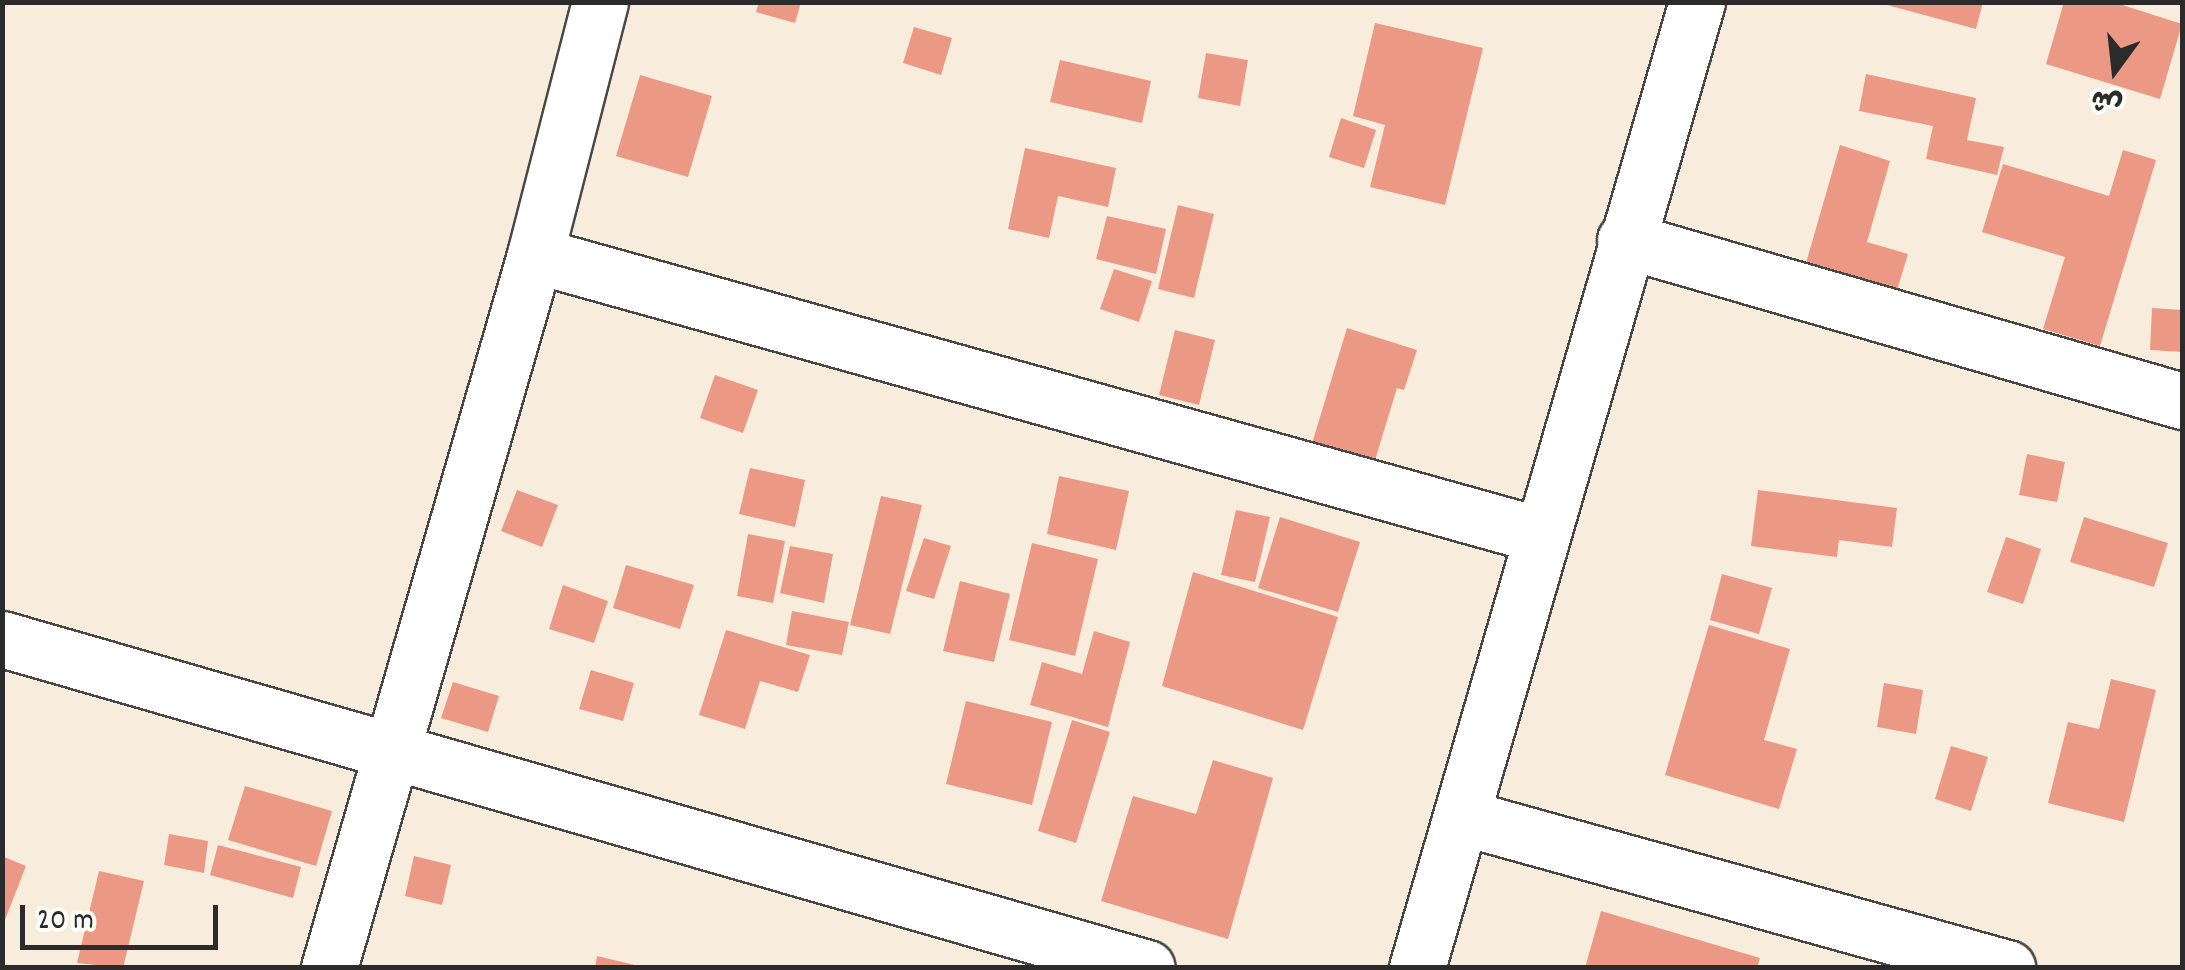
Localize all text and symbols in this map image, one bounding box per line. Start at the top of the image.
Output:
north arrow [2065,20,2165,120]
text: ش [2087,76,2127,122]
scale bar [25,885,222,947]
text: 20 m [37,901,94,944]

